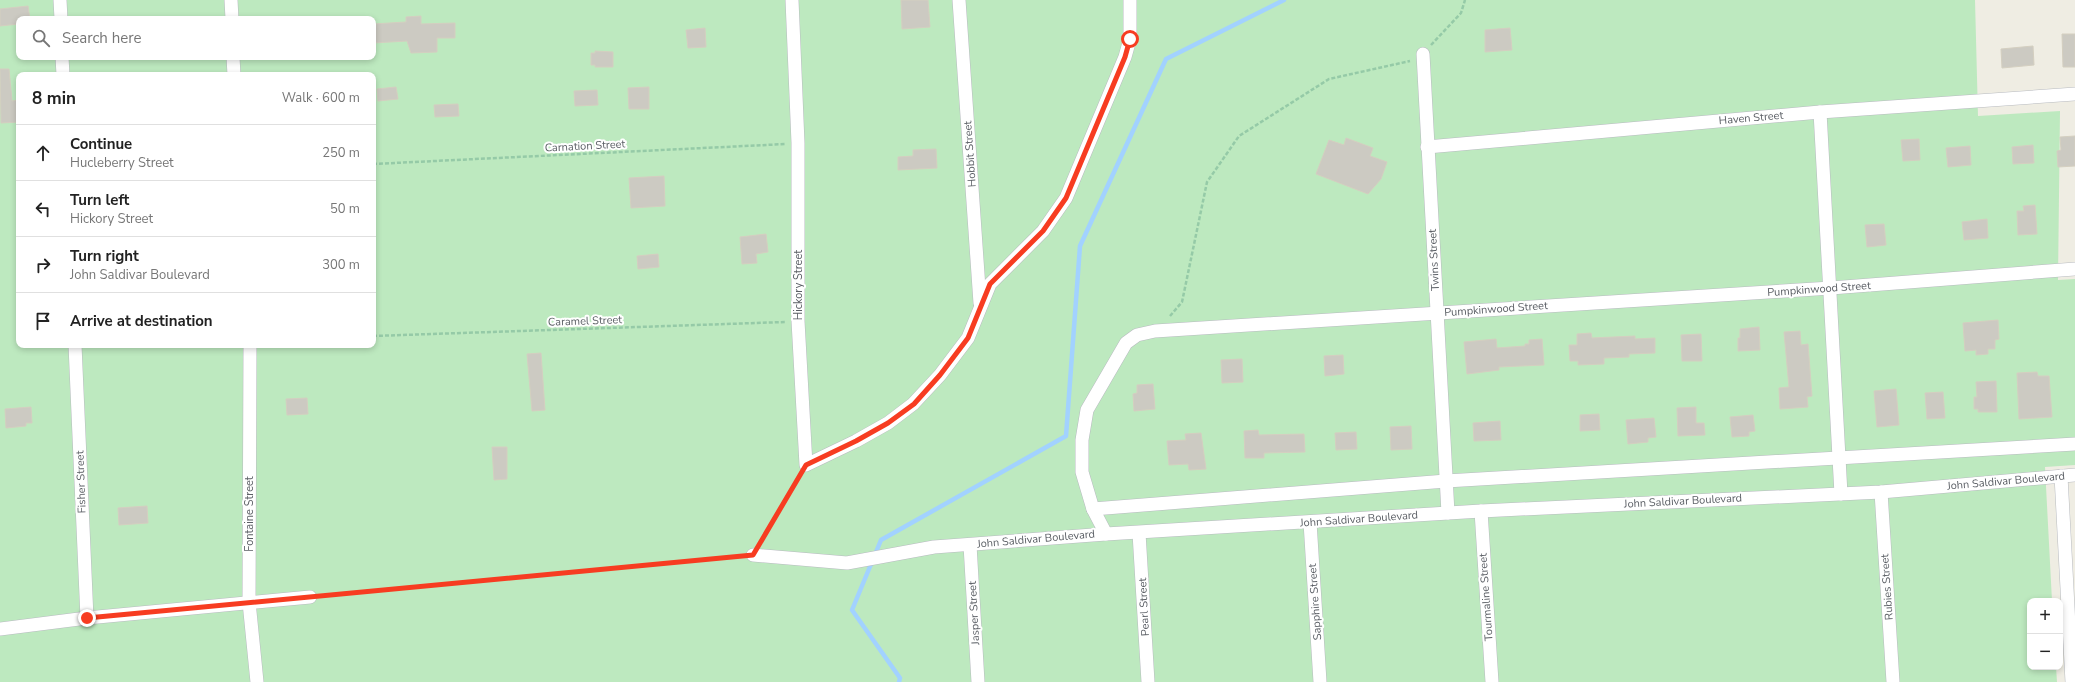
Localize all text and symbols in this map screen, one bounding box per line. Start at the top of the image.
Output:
search box [16,16,376,60]
icon: search [30,27,52,49]
text: Search here [62,28,142,48]
route start [1121,30,1139,48]
text: 8 min [32,87,76,110]
text: Walk · 600 m [282,89,360,107]
street label: Haven Street [1718,108,1784,128]
street label: Hobbit Street [960,120,980,188]
text: Continue [70,134,132,154]
street label: Carnation Street [544,136,626,156]
icon: ahead [32,142,54,164]
text: 250 m [322,144,360,162]
text: Hucleberry Street [70,154,174,172]
text: Turn left [70,190,129,210]
icon: left [32,198,54,220]
text: 50 m [330,200,360,218]
text: Hickory Street [70,210,153,228]
street label: Twins Street [1425,228,1443,291]
text: Turn right [70,246,139,266]
street label: Hickory Street [791,250,806,320]
icon: right [32,254,54,276]
text: 300 m [322,256,360,274]
text: John Saldivar Boulevard [70,266,210,284]
street label: Pumpkinwood Street [1767,278,1871,300]
street label: Pumpkinwood Street [1444,298,1548,320]
icon: arrive [32,310,54,332]
text: Arrive at destination [70,311,213,331]
street label: Caramel Street [548,312,622,330]
street label: Fisher Street [72,450,90,514]
street label: John Saldivar Boulevard [1945,468,2066,494]
street label: Fontaine Street [242,476,257,552]
street label: John Saldivar Boulevard [1623,490,1742,512]
street label: John Saldivar Boulevard [1298,507,1419,531]
street label: John Saldivar Boulevard [975,526,1096,552]
street label: Tourmaline Street [1475,552,1497,641]
street label: Rubies Street [1877,553,1897,621]
street label: Sapphire Street [1305,563,1325,641]
street label: Pearl Street [1135,577,1153,637]
street label: Jasper Street [965,581,983,646]
map controls [2027,598,2063,670]
button: + [2027,598,2063,634]
route end [78,609,96,627]
button: − [2027,634,2063,670]

